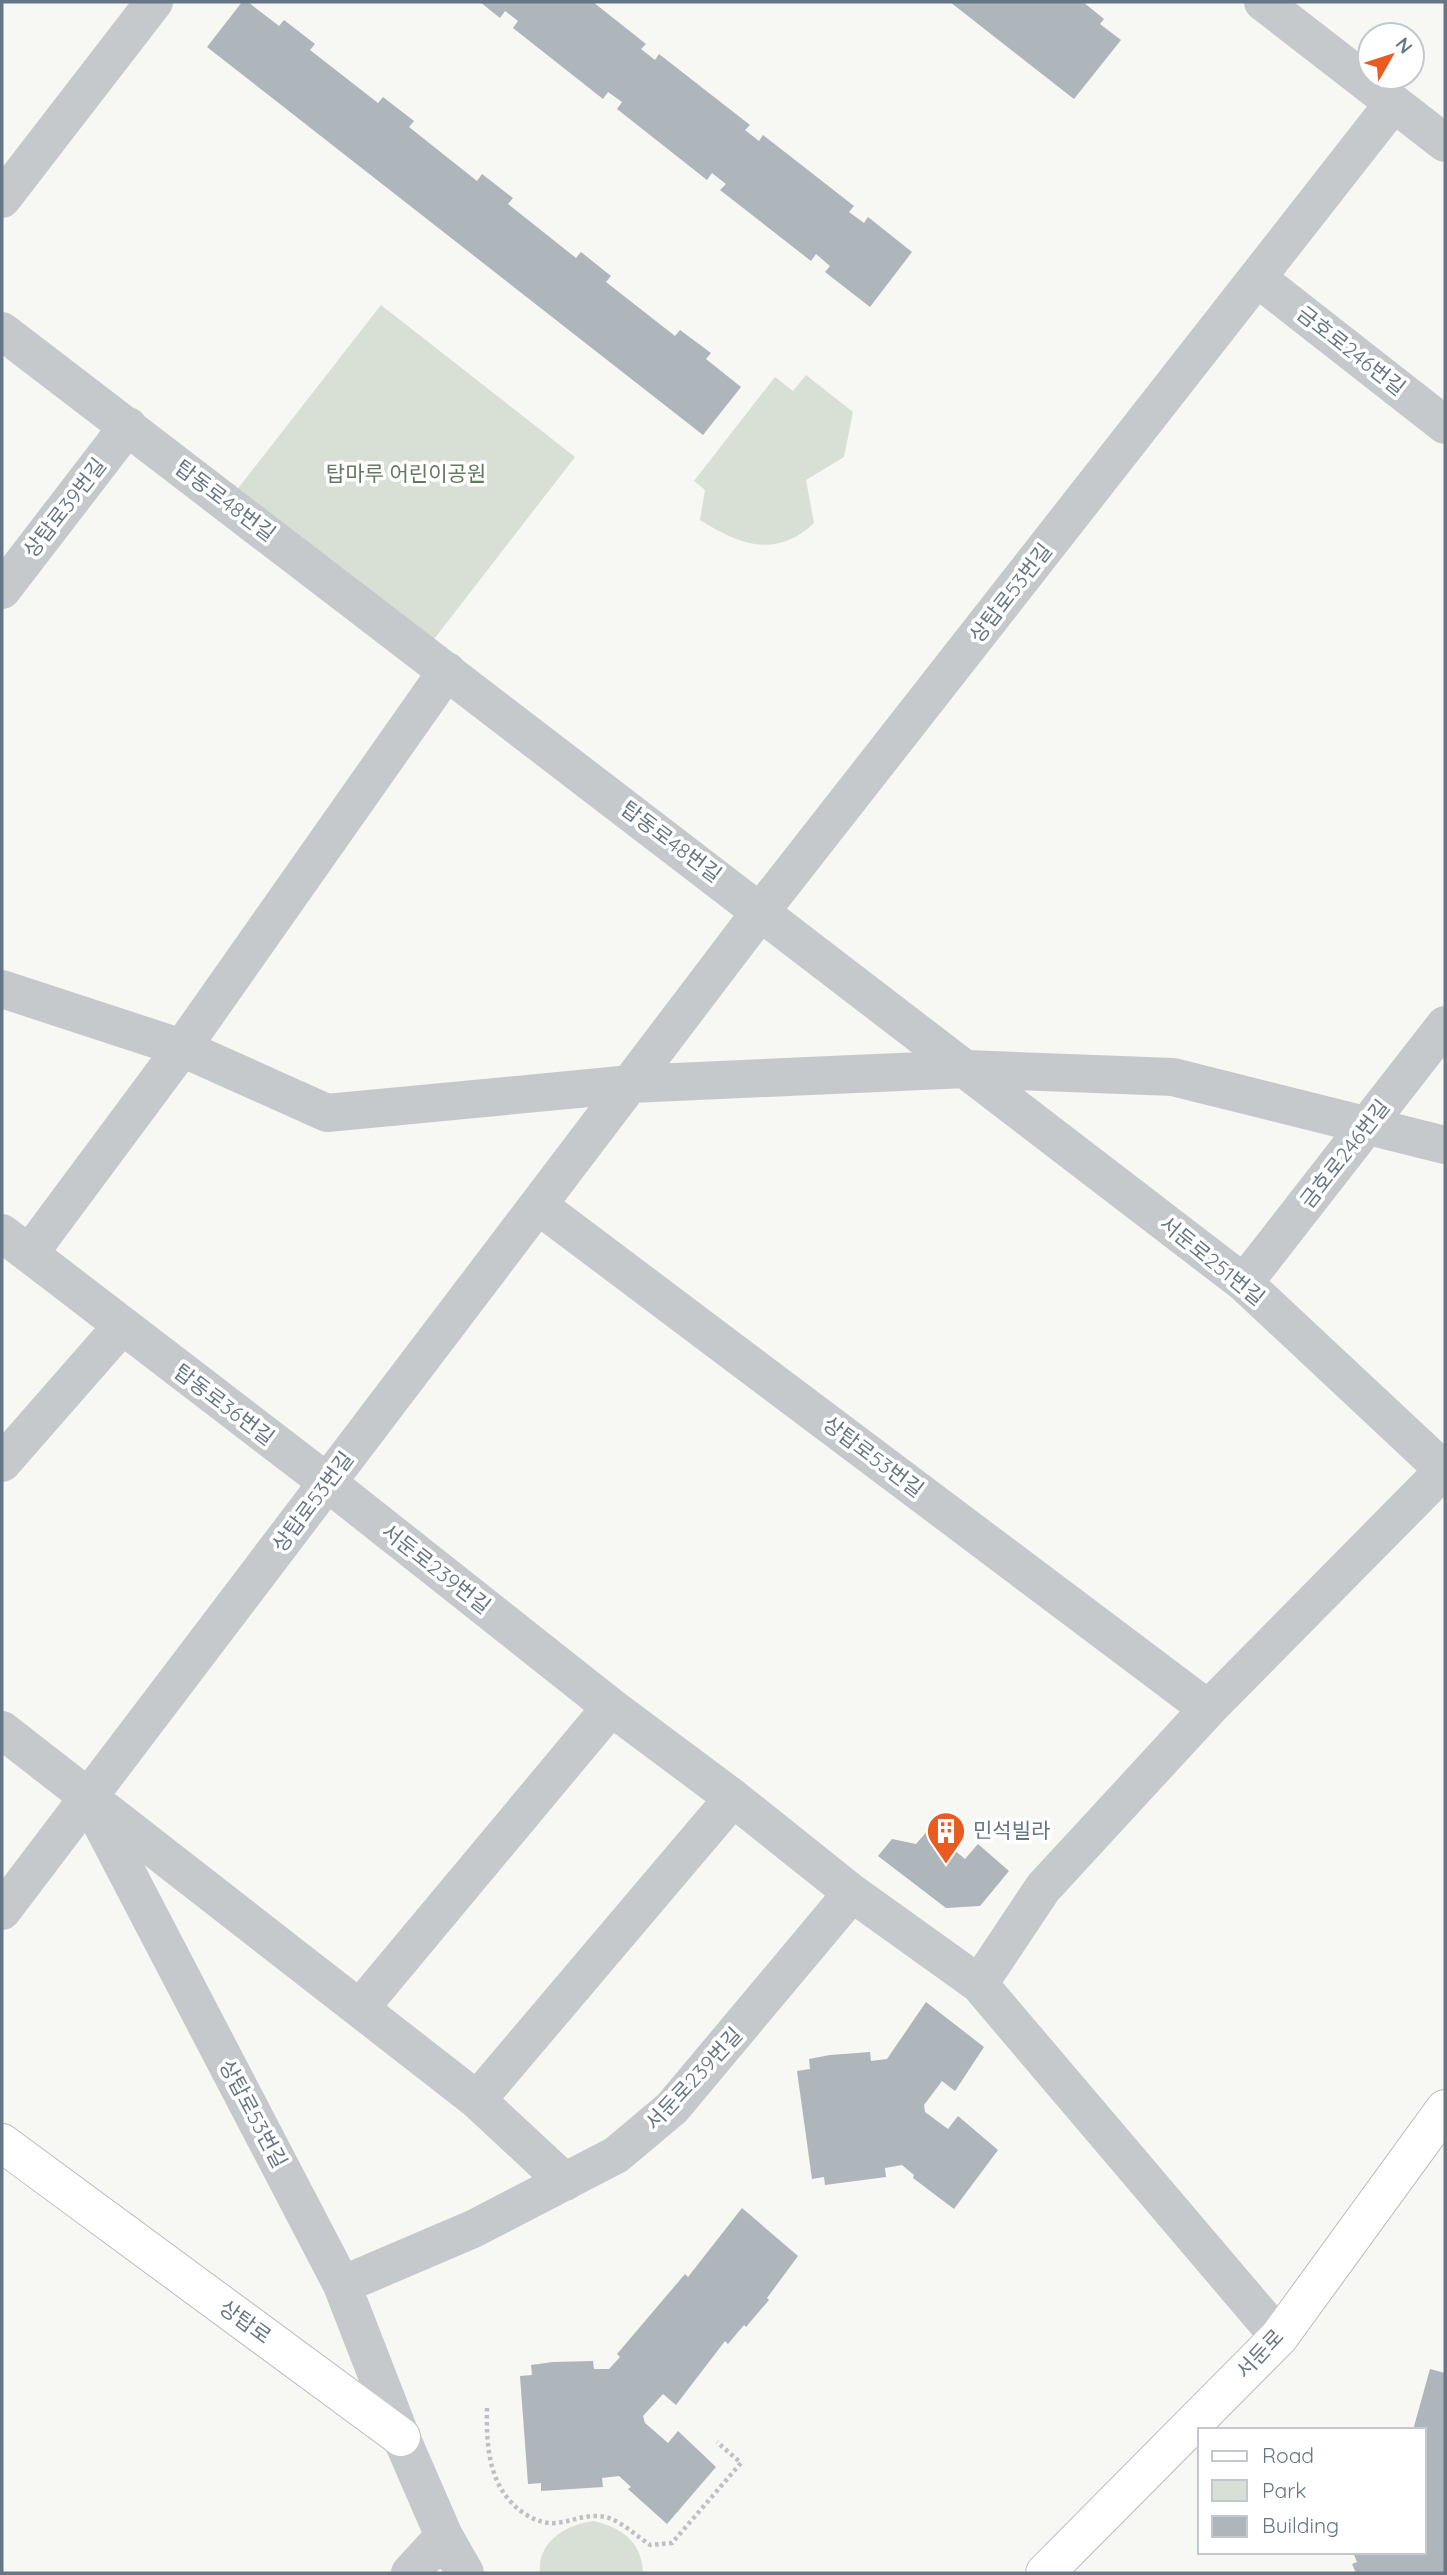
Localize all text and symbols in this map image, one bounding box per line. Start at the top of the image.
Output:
north arrow [1356,21,1426,91]
text: N [1390,32,1418,58]
street label: 금호로246번길 [1292,300,1411,401]
street label: 상탑로39번길 [17,452,111,562]
street label: 탑동로48번길 [170,454,281,546]
park label: 탑마루 어린이공원 [326,460,486,486]
street label: 상탑로53번길 [963,537,1057,647]
street label: 탑동로48번길 [616,795,727,887]
street label: 금호로246번길 [1294,1094,1395,1213]
street label: 서둔로251번길 [1155,1210,1270,1310]
street label: 탑동로36번길 [169,1358,280,1450]
street label: 상탑로53번길 [818,1410,929,1502]
street label: 상탑로53번길 [266,1446,358,1557]
street label: 서둔로239번길 [377,1518,496,1619]
building icon: 민석빌라 [925,1810,967,1865]
place label: 민석빌라 [973,1817,1050,1843]
street label: 서둔로239번길 [639,2022,747,2135]
street label: 상탑로53번길 [214,2055,293,2172]
street label: 상탑로 [214,2294,277,2349]
street label: 서둔로 [1230,2323,1289,2383]
legend [1198,2428,1426,2554]
text: Road [1262,2442,1314,2468]
text: Park [1262,2477,1306,2503]
text: Building [1262,2512,1339,2538]

